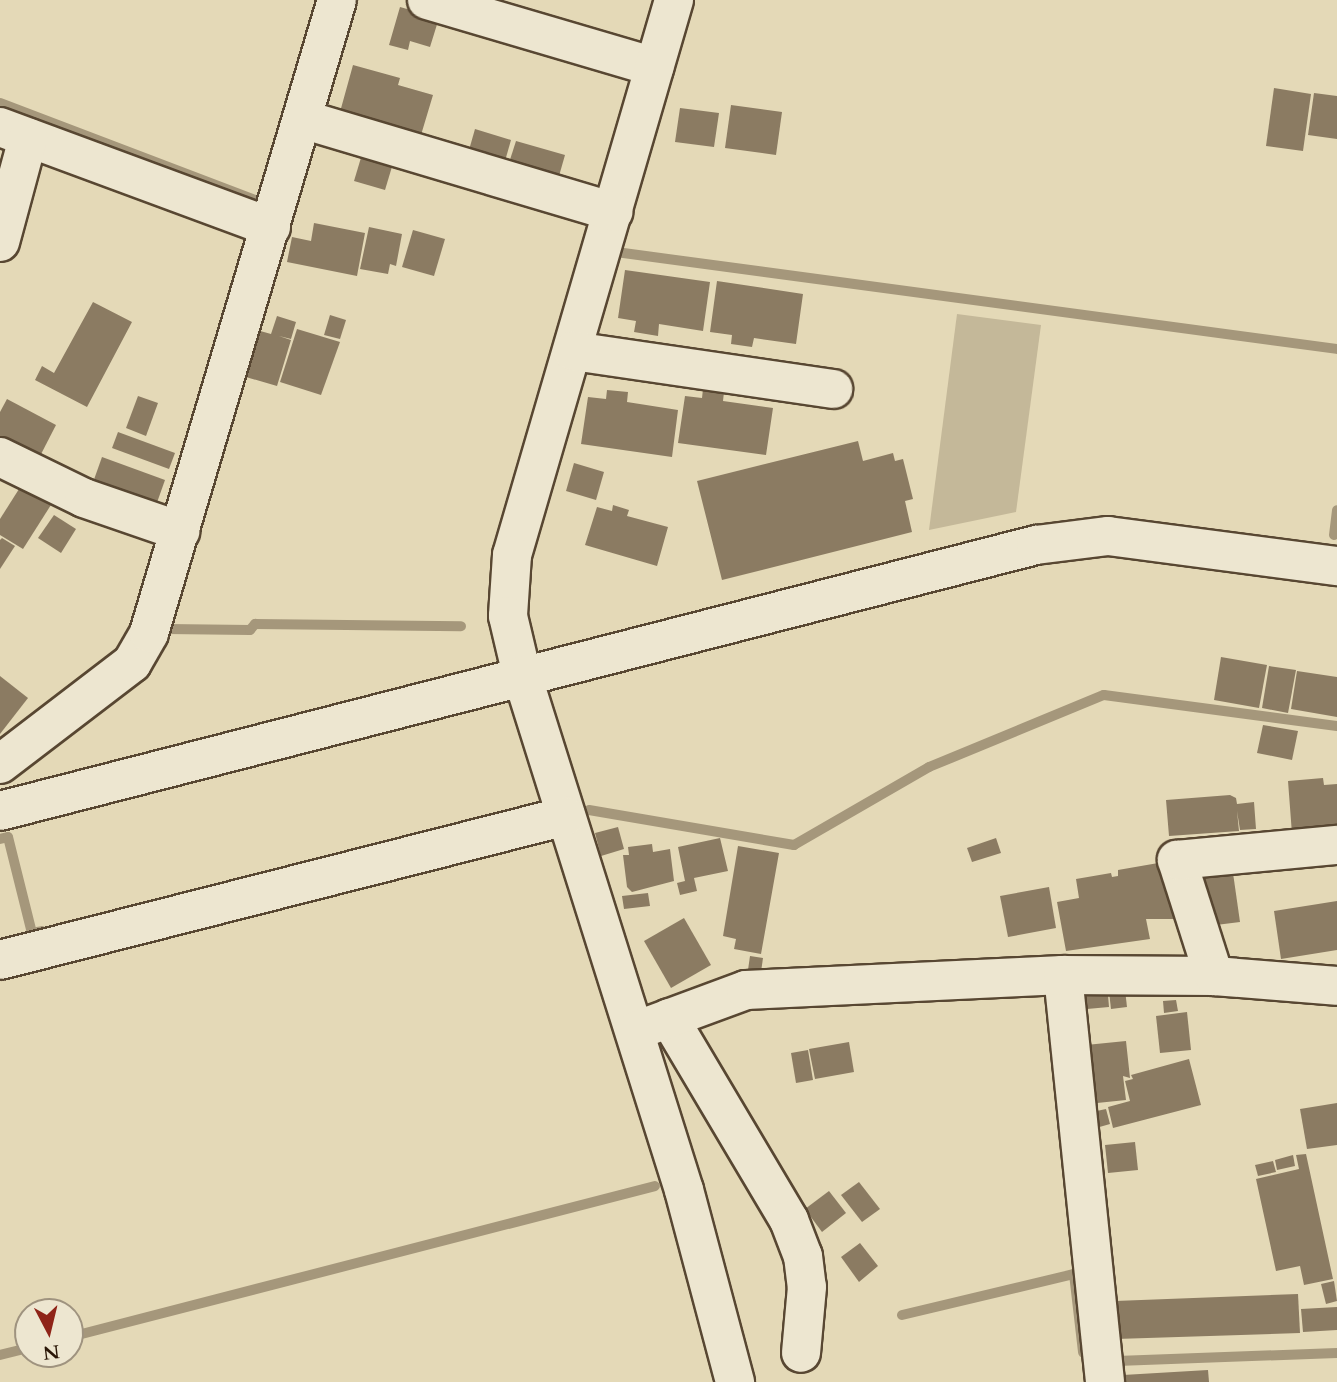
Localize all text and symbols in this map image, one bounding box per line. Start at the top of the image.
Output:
north arrow [14,1298,84,1368]
text: N [42,1338,61,1366]

